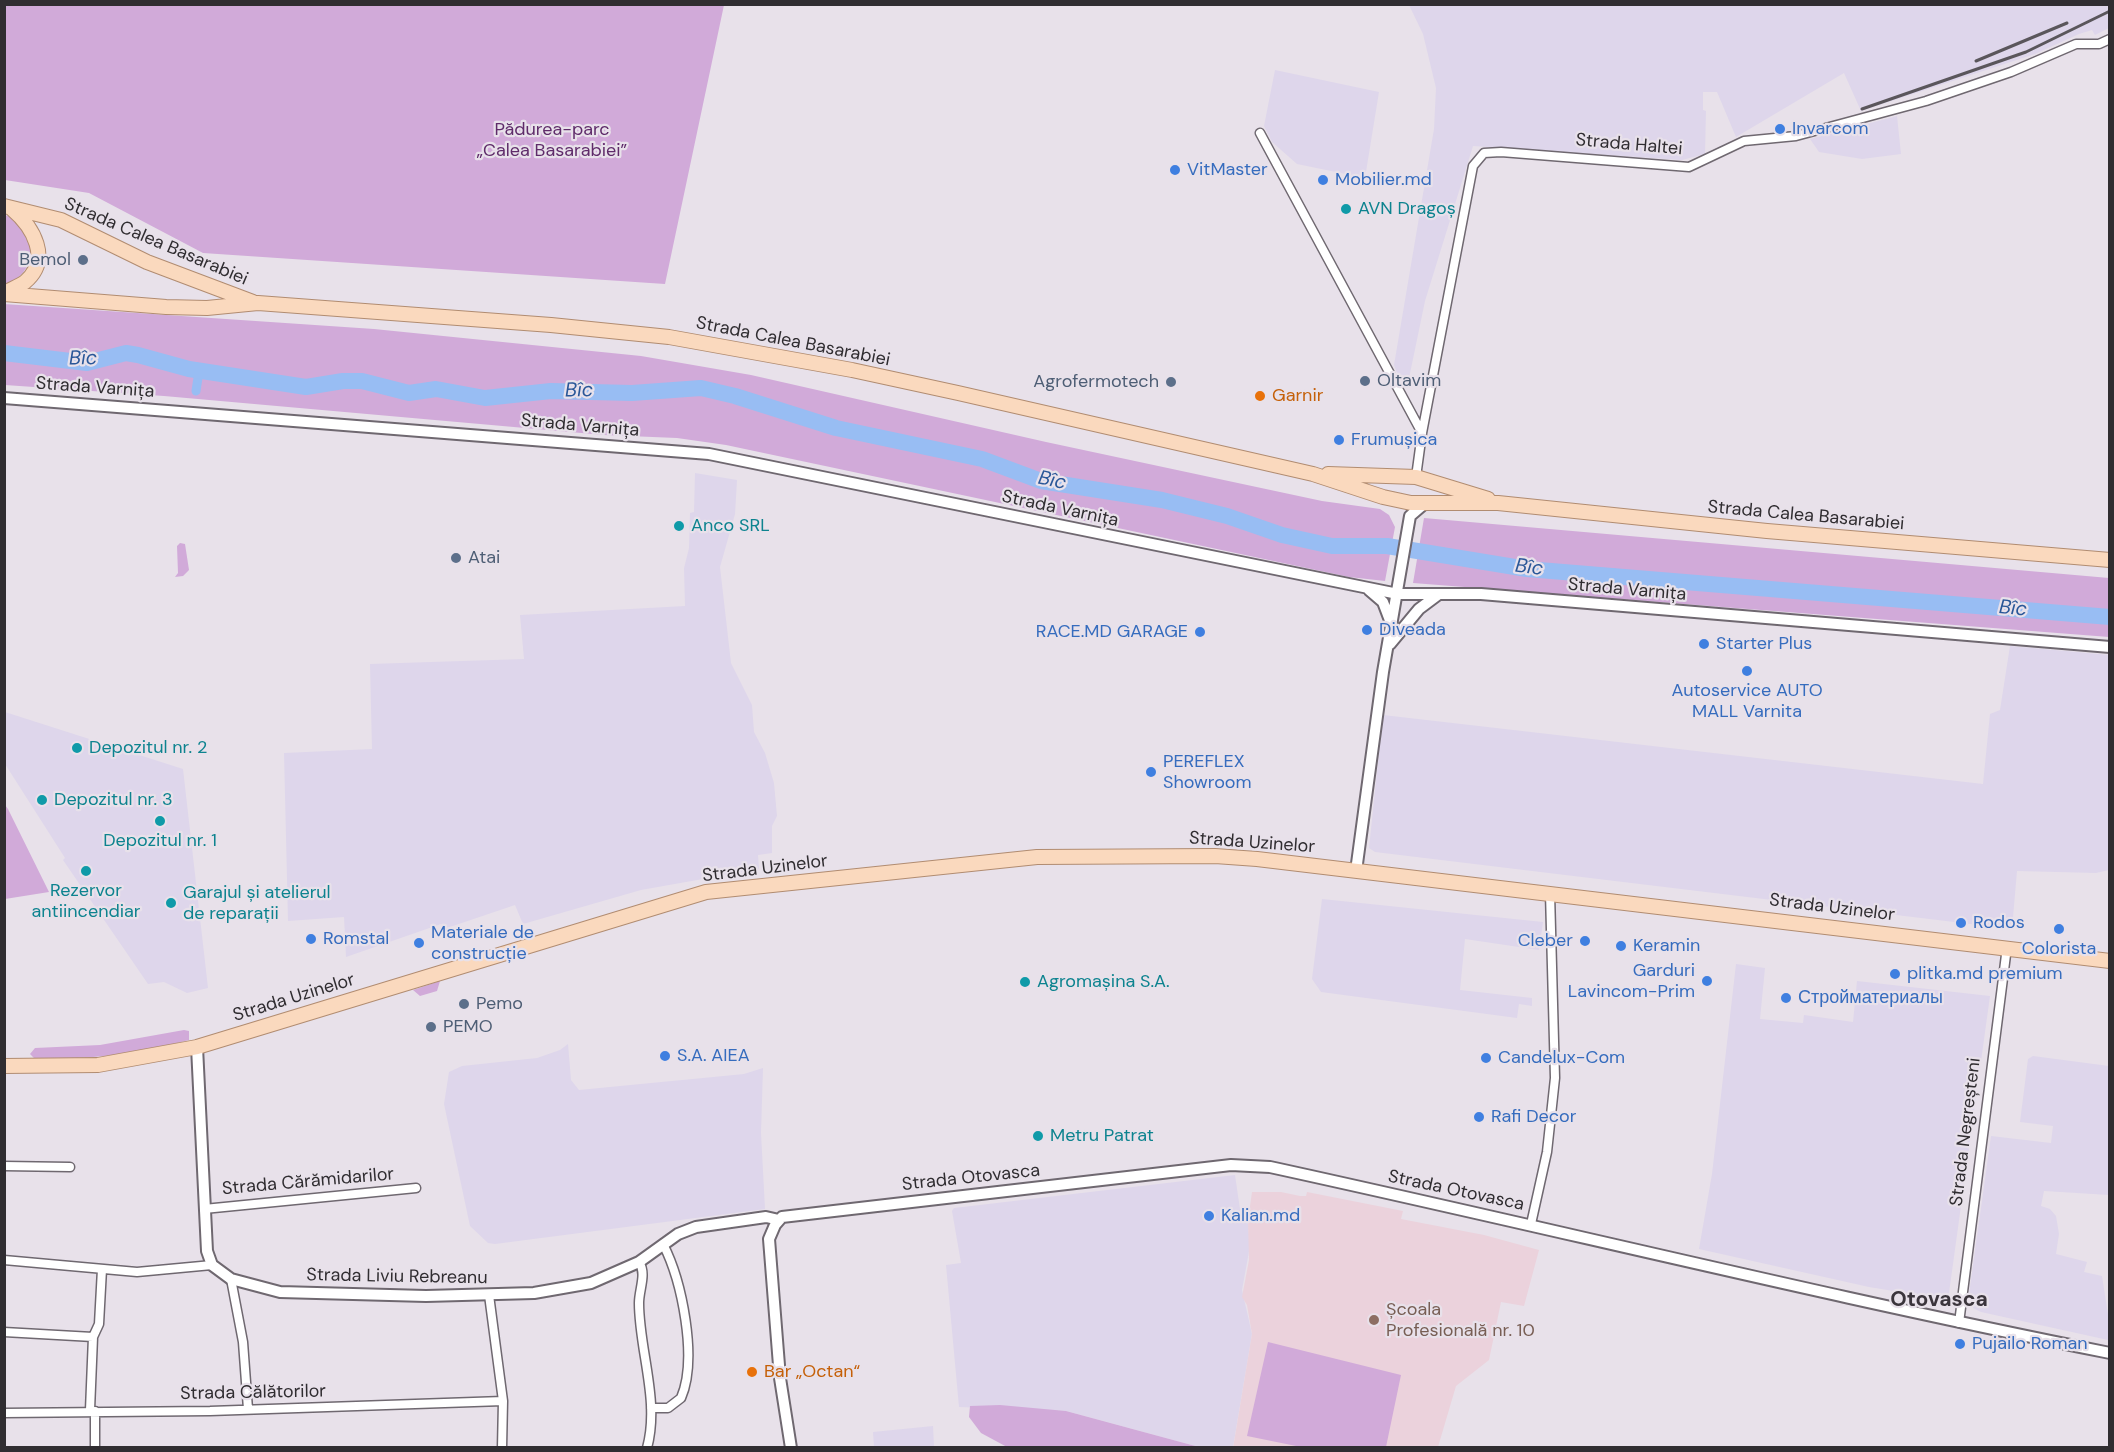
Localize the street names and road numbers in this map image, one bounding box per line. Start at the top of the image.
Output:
street label: Strada Haltei [1575,130,1683,160]
street label: Strada Calea Basarabiei [61,193,251,291]
street label: Strada Calea Basarabiei [694,313,892,371]
street label: Strada Varnița [35,373,155,403]
street label: Strada Varnița [520,410,640,442]
street label: Strada Varnița [1000,486,1120,532]
street label: Strada Calea Basarabiei [1707,497,1905,535]
street label: Strada Varnița [1567,574,1687,606]
street label: Strada Uzinelor [1188,828,1316,858]
street label: Strada Uzinelor [701,851,829,887]
street label: Strada Uzinelor [1768,890,1896,926]
street label: Strada Uzinelor [231,969,357,1027]
street label: Strada Negreșteni [1946,1057,1986,1207]
street label: Strada Otovasca [901,1160,1041,1196]
street label: Strada Cărămidarilor [221,1164,395,1200]
street label: Strada Otovasca [1386,1166,1526,1216]
street label: Strada Liviu Rebreanu [306,1265,488,1289]
street label: Strada Călătorilor [180,1381,326,1405]

